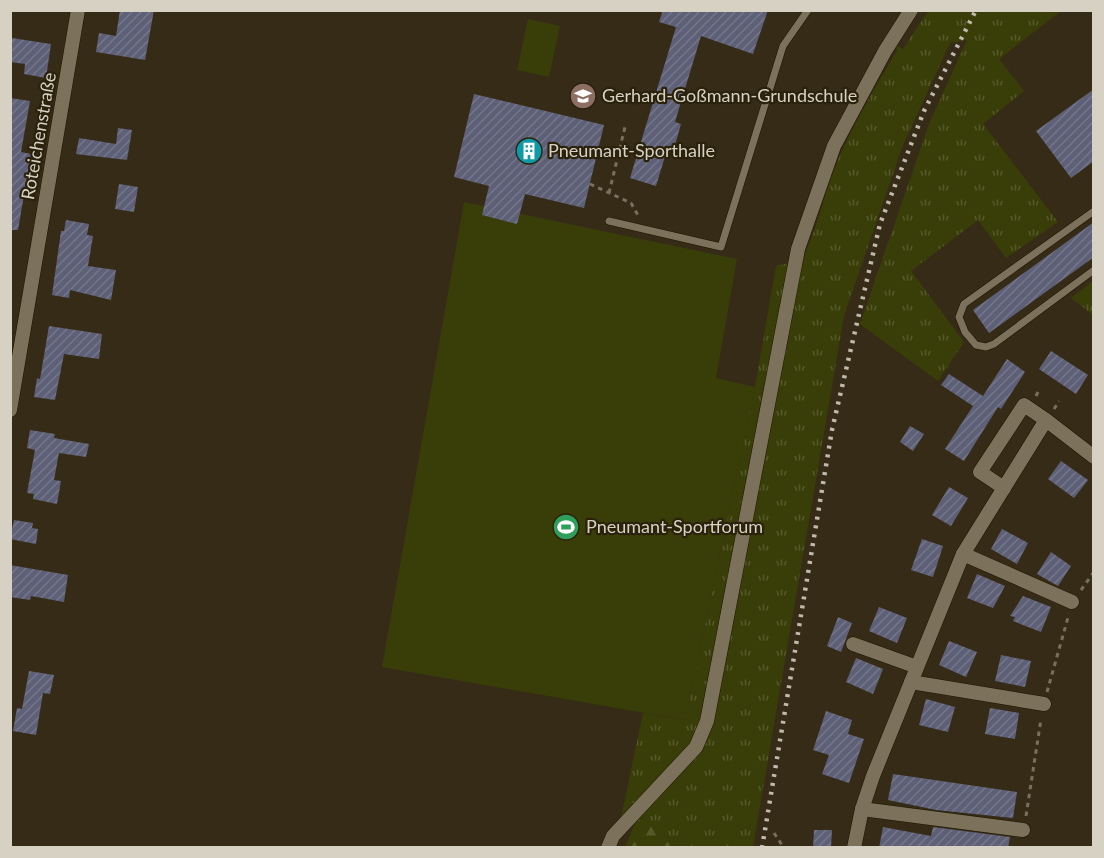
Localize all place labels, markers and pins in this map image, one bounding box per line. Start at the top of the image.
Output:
school or university icon: Gerhard-Goßmann-Grundschule [568,81,598,111]
place label: Gerhard-Goßmann-Grundschule [602,84,857,106]
building icon: Pneumant-Sporthalle [514,136,544,166]
place label: Pneumant-Sporthalle [548,139,715,161]
sports icon: Pneumant-Sportforum [551,512,581,542]
place label: Pneumant-Sportforum [586,515,763,537]

